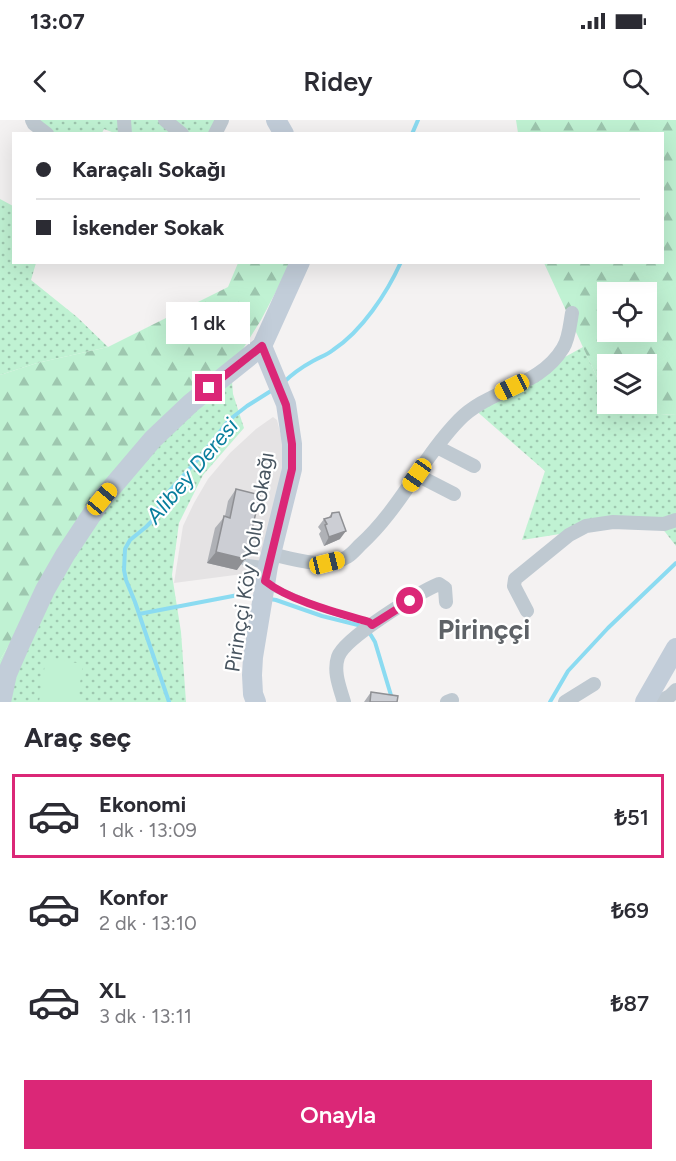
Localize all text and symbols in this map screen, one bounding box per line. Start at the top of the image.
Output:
text: 13:07 [30,8,85,35]
icon: back [24,65,57,98]
text: Ridey [303,65,373,98]
icon: search [619,65,652,98]
text: Karaçalı Sokağı [72,156,226,183]
text: İskender Sokak [72,214,224,241]
map controls [597,282,657,414]
button: locate [597,282,657,342]
callout: 1 dk [167,301,251,343]
text: 1 dk [190,311,226,335]
button: layers [597,354,657,414]
car [492,371,532,403]
route end [195,374,222,401]
water label: Alibey Deresi [140,412,244,530]
street label: Pirinççi Köy Yolu Sokağı [219,450,279,674]
car [399,455,435,495]
car [84,479,120,519]
car [307,550,347,576]
route start [396,587,423,614]
district label: Pirinççi [438,613,530,646]
text: Araç seç [24,721,131,754]
icon: car [27,789,81,843]
text: Ekonomi [99,791,186,818]
text: ₺51 [614,804,649,831]
text: 1 dk · 13:09 [99,818,197,842]
icon: car [27,882,81,936]
text: Konfor [99,884,168,911]
text: ₺69 [611,897,649,924]
text: 2 dk · 13:10 [99,911,197,935]
icon: car [27,975,81,1029]
text: XL [99,977,126,1004]
text: ₺87 [611,990,649,1017]
text: 3 dk · 13:11 [99,1004,192,1028]
button: Onayla [24,1080,652,1149]

